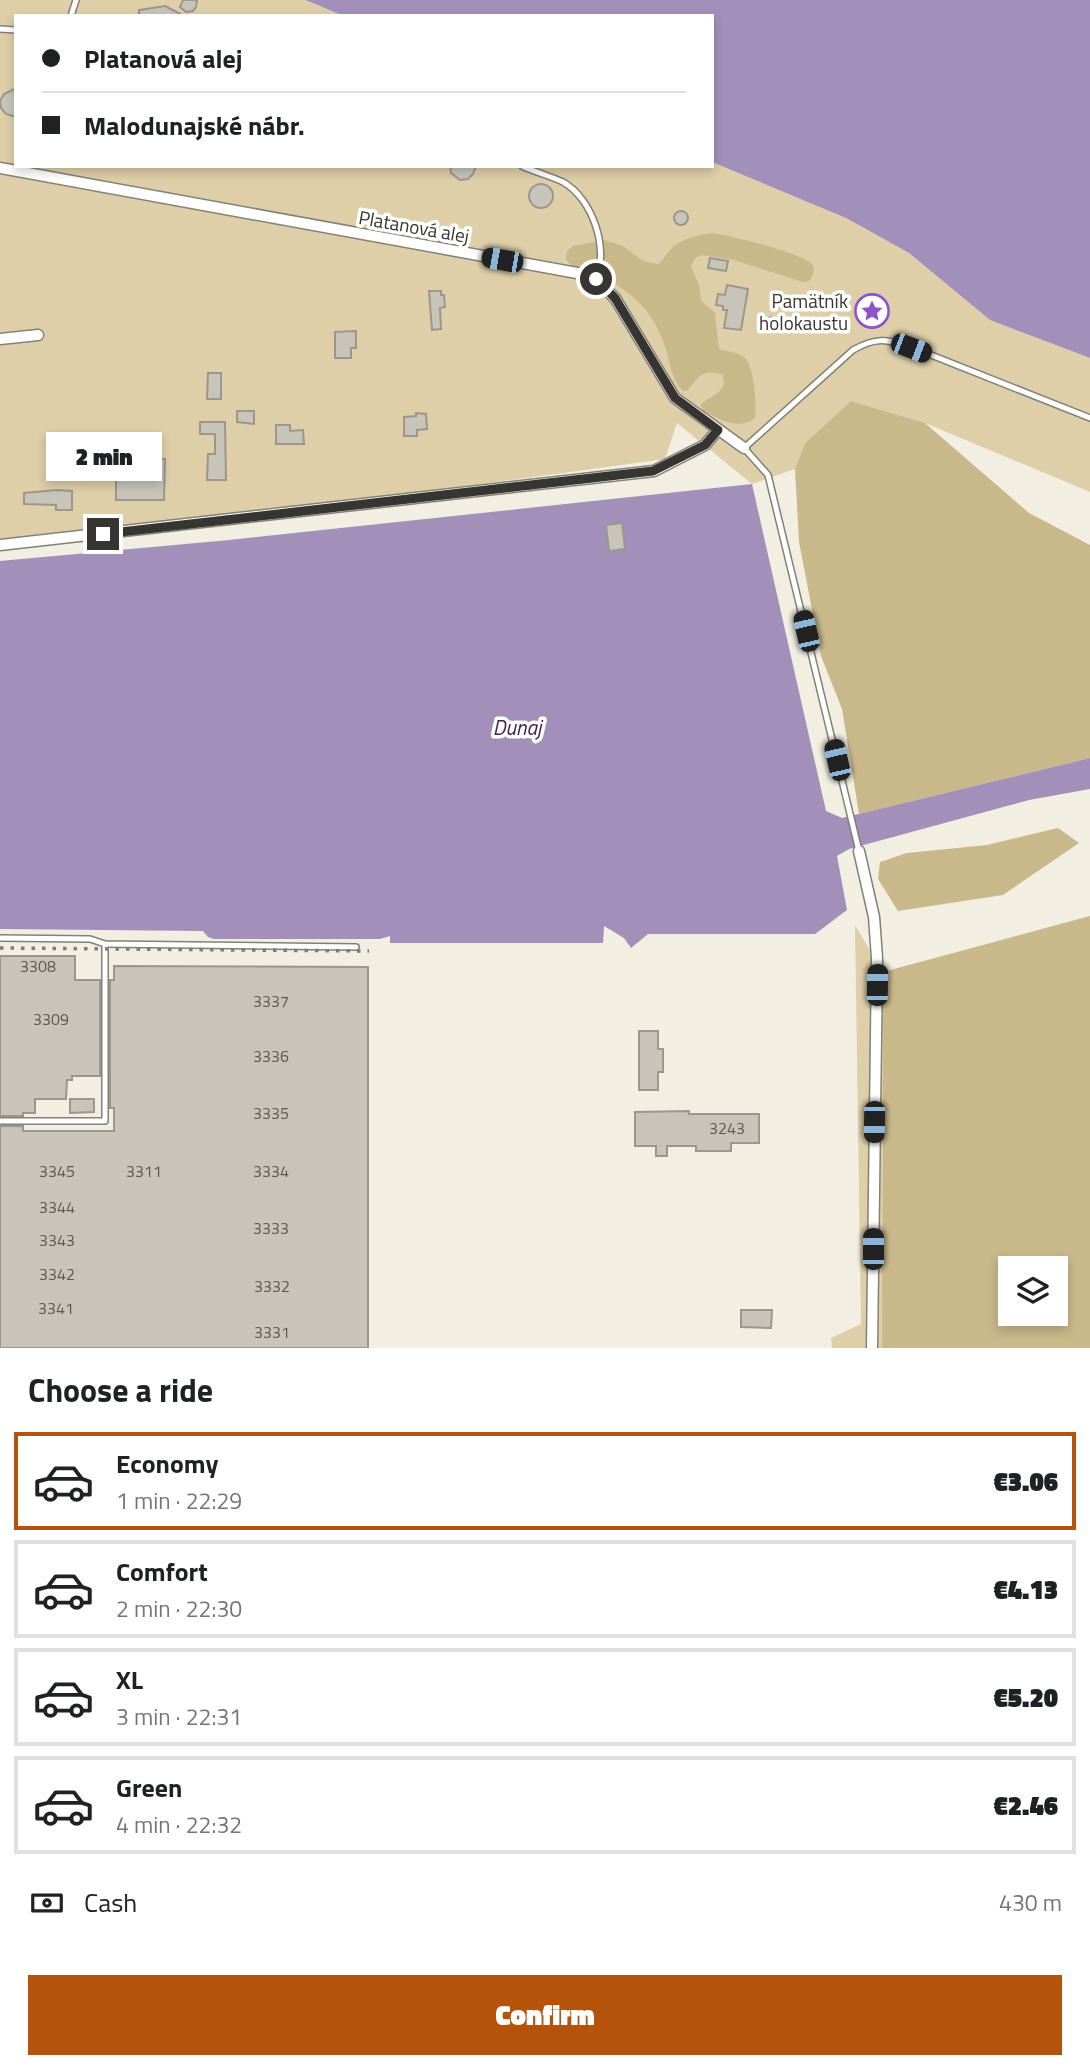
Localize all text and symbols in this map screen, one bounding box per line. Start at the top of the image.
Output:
text: Platanová alej [84,39,243,78]
text: Malodunajské nábr. [84,106,305,145]
street label: Platanová alej [356,202,472,250]
car [480,246,525,274]
route start [580,263,612,295]
place label: Pamätník holokaustu [759,286,848,337]
place icon: Pamätník holokaustu [853,292,891,330]
car [888,331,935,365]
callout: 2 min [45,433,161,482]
text: 2 min [75,439,133,474]
route end [87,518,119,550]
car [792,608,821,654]
water label: Dunaj [493,711,544,743]
car [823,737,852,783]
house number: 3308 [20,954,56,978]
car [867,964,888,1006]
house number: 3337 [253,989,289,1013]
house number: 3309 [33,1007,69,1031]
house number: 3336 [253,1044,289,1068]
house number: 3335 [253,1101,289,1125]
car [864,1101,885,1143]
house number: 3243 [709,1116,745,1140]
house number: 3345 [39,1159,75,1183]
house number: 3311 [126,1159,162,1183]
house number: 3334 [253,1159,289,1183]
house number: 3344 [39,1195,75,1219]
house number: 3333 [253,1216,289,1240]
house number: 3343 [39,1228,75,1252]
car [863,1228,884,1270]
map controls [998,1256,1068,1326]
button: layers [998,1256,1068,1326]
house number: 3342 [39,1262,75,1286]
house number: 3332 [254,1274,290,1298]
house number: 3341 [38,1296,74,1320]
house number: 3331 [254,1320,290,1344]
text: Choose a ride [28,1366,213,1414]
text: Economy [116,1444,218,1483]
icon: car [32,1450,95,1513]
text: €3.06 [993,1462,1058,1501]
text: 1 min · 22:29 [116,1483,242,1518]
text: Comfort [116,1552,208,1591]
icon: car [32,1558,95,1621]
text: €4.13 [993,1570,1058,1609]
text: 2 min · 22:30 [116,1591,242,1626]
text: XL [116,1660,143,1699]
icon: car [32,1666,95,1729]
text: €5.20 [993,1678,1058,1717]
text: 3 min · 22:31 [116,1699,242,1734]
text: Green [116,1768,182,1807]
icon: car [32,1774,95,1837]
text: €2.46 [993,1786,1058,1825]
text: 4 min · 22:32 [116,1807,242,1842]
text: Cash [84,1883,137,1922]
icon: cash [28,1884,66,1922]
text: 430 m [999,1885,1062,1920]
button: Confirm [28,1975,1062,2055]

